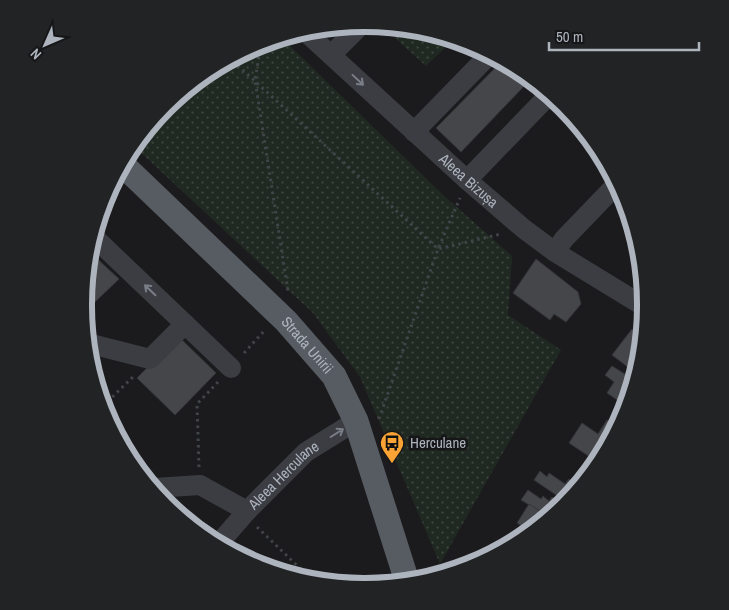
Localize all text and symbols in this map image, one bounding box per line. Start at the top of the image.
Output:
north arrow [20,20,70,70]
scale bar [549,20,699,52]
text: 50 m [556,26,583,47]
text: N [27,45,45,63]
one-way arrow [351,74,364,86]
street label: Aleea Bizușa [434,148,503,212]
one-way arrow [143,284,156,296]
street label: Strada Unirii [277,312,338,378]
one-way arrow [329,428,343,438]
bus stop icon: Herculane [379,430,405,464]
place label: Herculane [410,432,466,453]
street label: Aleea Herculane [243,436,323,515]

